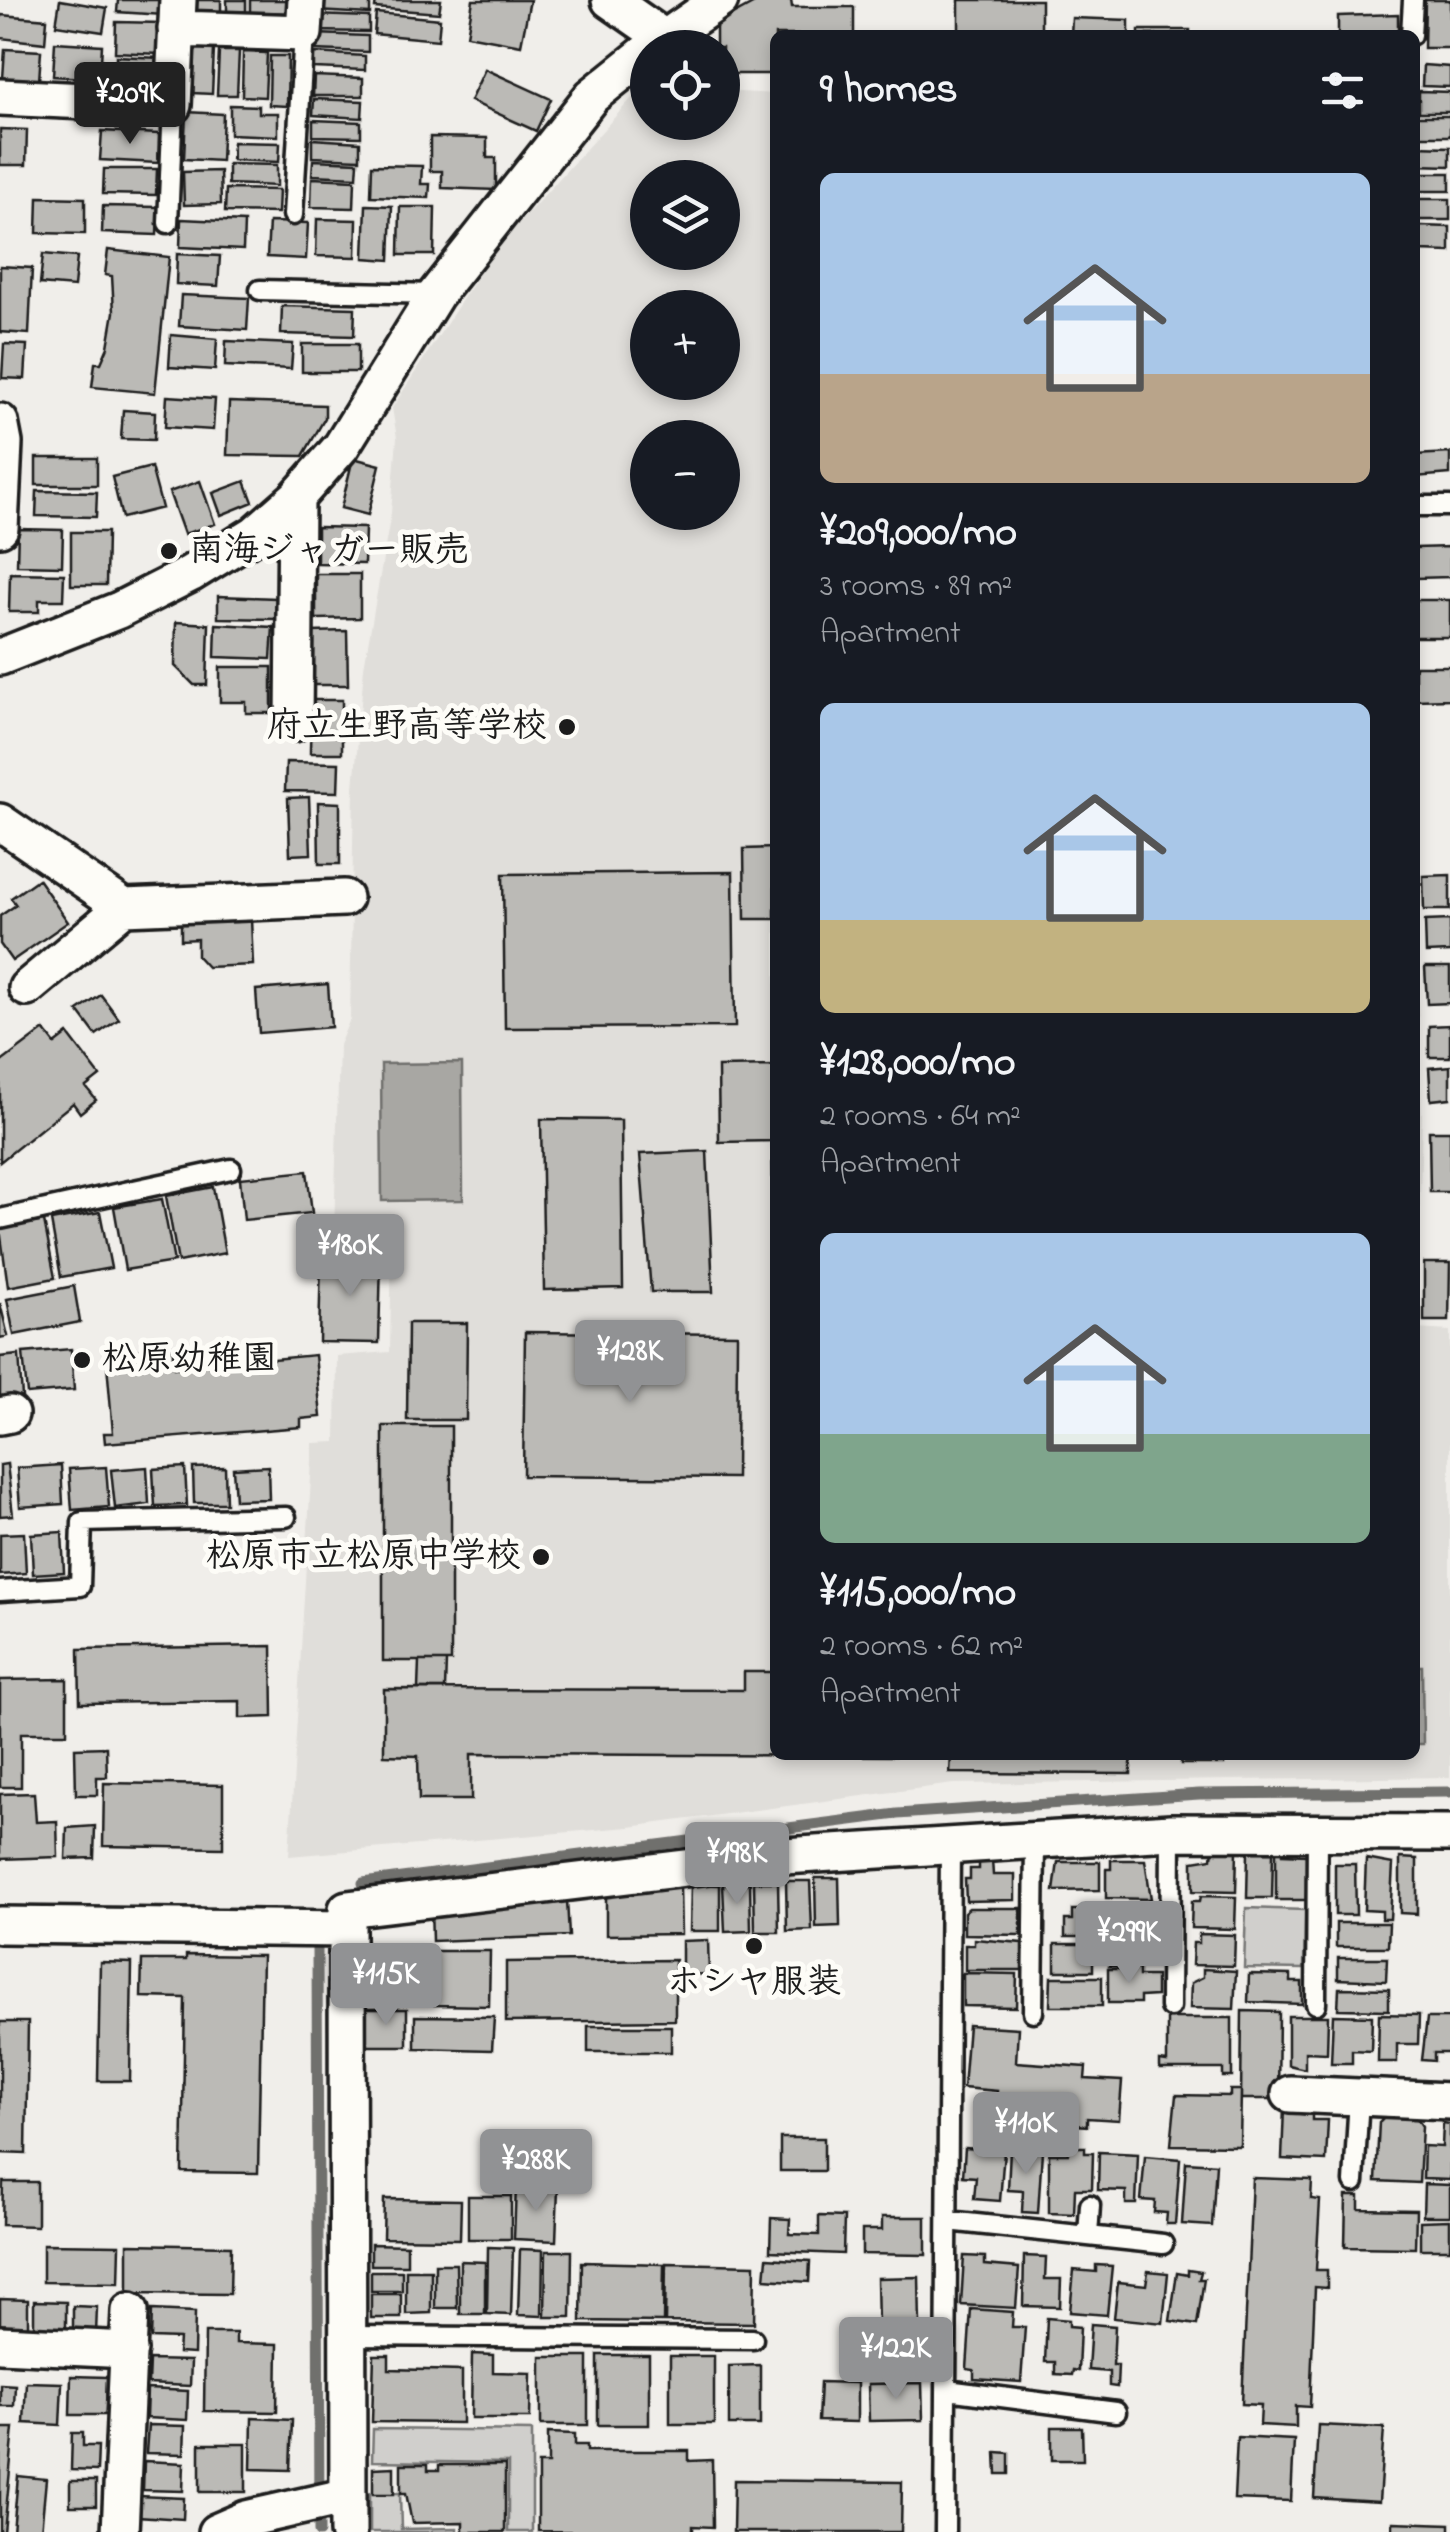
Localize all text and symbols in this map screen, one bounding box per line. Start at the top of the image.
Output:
map controls [630,30,740,530]
button: locate [630,30,740,140]
text: 9 homes [820,60,958,121]
pin: ¥209K [60,62,200,147]
icon: filters [1315,63,1370,118]
text: ¥209K [96,71,164,118]
button: layers [630,160,740,270]
icon: home [1005,238,1185,418]
button: + [630,290,740,400]
button: − [630,420,740,530]
text: ¥209,000/mo [820,503,1017,564]
place label: 南海ジャガー販売 [189,526,469,577]
marker: 南海ジャガー販売 [158,540,180,562]
text: 3 rooms · 89 m² [820,564,1012,611]
text: Apartment [820,611,961,658]
place label: 府立生野高等学校 [267,702,547,753]
marker: 府立生野高等学校 [556,716,578,738]
icon: home [1005,768,1185,948]
text: ¥128,000/mo [820,1033,1015,1094]
text: 2 rooms · 64 m² [820,1094,1021,1141]
text: Apartment [820,1141,961,1188]
pin: ¥180K [280,1214,420,1299]
text: ¥180K [318,1223,382,1270]
icon: home [1005,1298,1185,1478]
pin: ¥128K [560,1320,700,1405]
text: ¥128K [597,1329,663,1376]
place label: 松原幼稚園 [102,1335,277,1386]
marker: 松原幼稚園 [71,1349,93,1371]
place label: 松原市立松原中学校 [206,1532,521,1583]
marker: 松原市立松原中学校 [530,1546,552,1568]
text: ¥115,000/mo [820,1563,1016,1624]
text: 2 rooms · 62 m² [820,1624,1023,1671]
text: Apartment [820,1671,961,1718]
pin: ¥198K [667,1822,807,1907]
text: ¥198K [707,1831,767,1878]
pin: ¥299K [1059,1901,1199,1986]
text: ¥299K [1097,1910,1161,1957]
marker: ホシヤ服装 [743,1935,765,1957]
pin: ¥115K [316,1943,456,2028]
text: ¥115K [353,1952,419,1999]
place label: ホシヤ服装 [666,1958,842,2009]
pin: ¥110K [956,2092,1096,2177]
text: ¥110K [995,2101,1057,2148]
pin: ¥288K [466,2129,606,2214]
text: ¥288K [502,2138,570,2185]
pin: ¥122K [826,2317,966,2402]
text: ¥122K [861,2326,931,2373]

